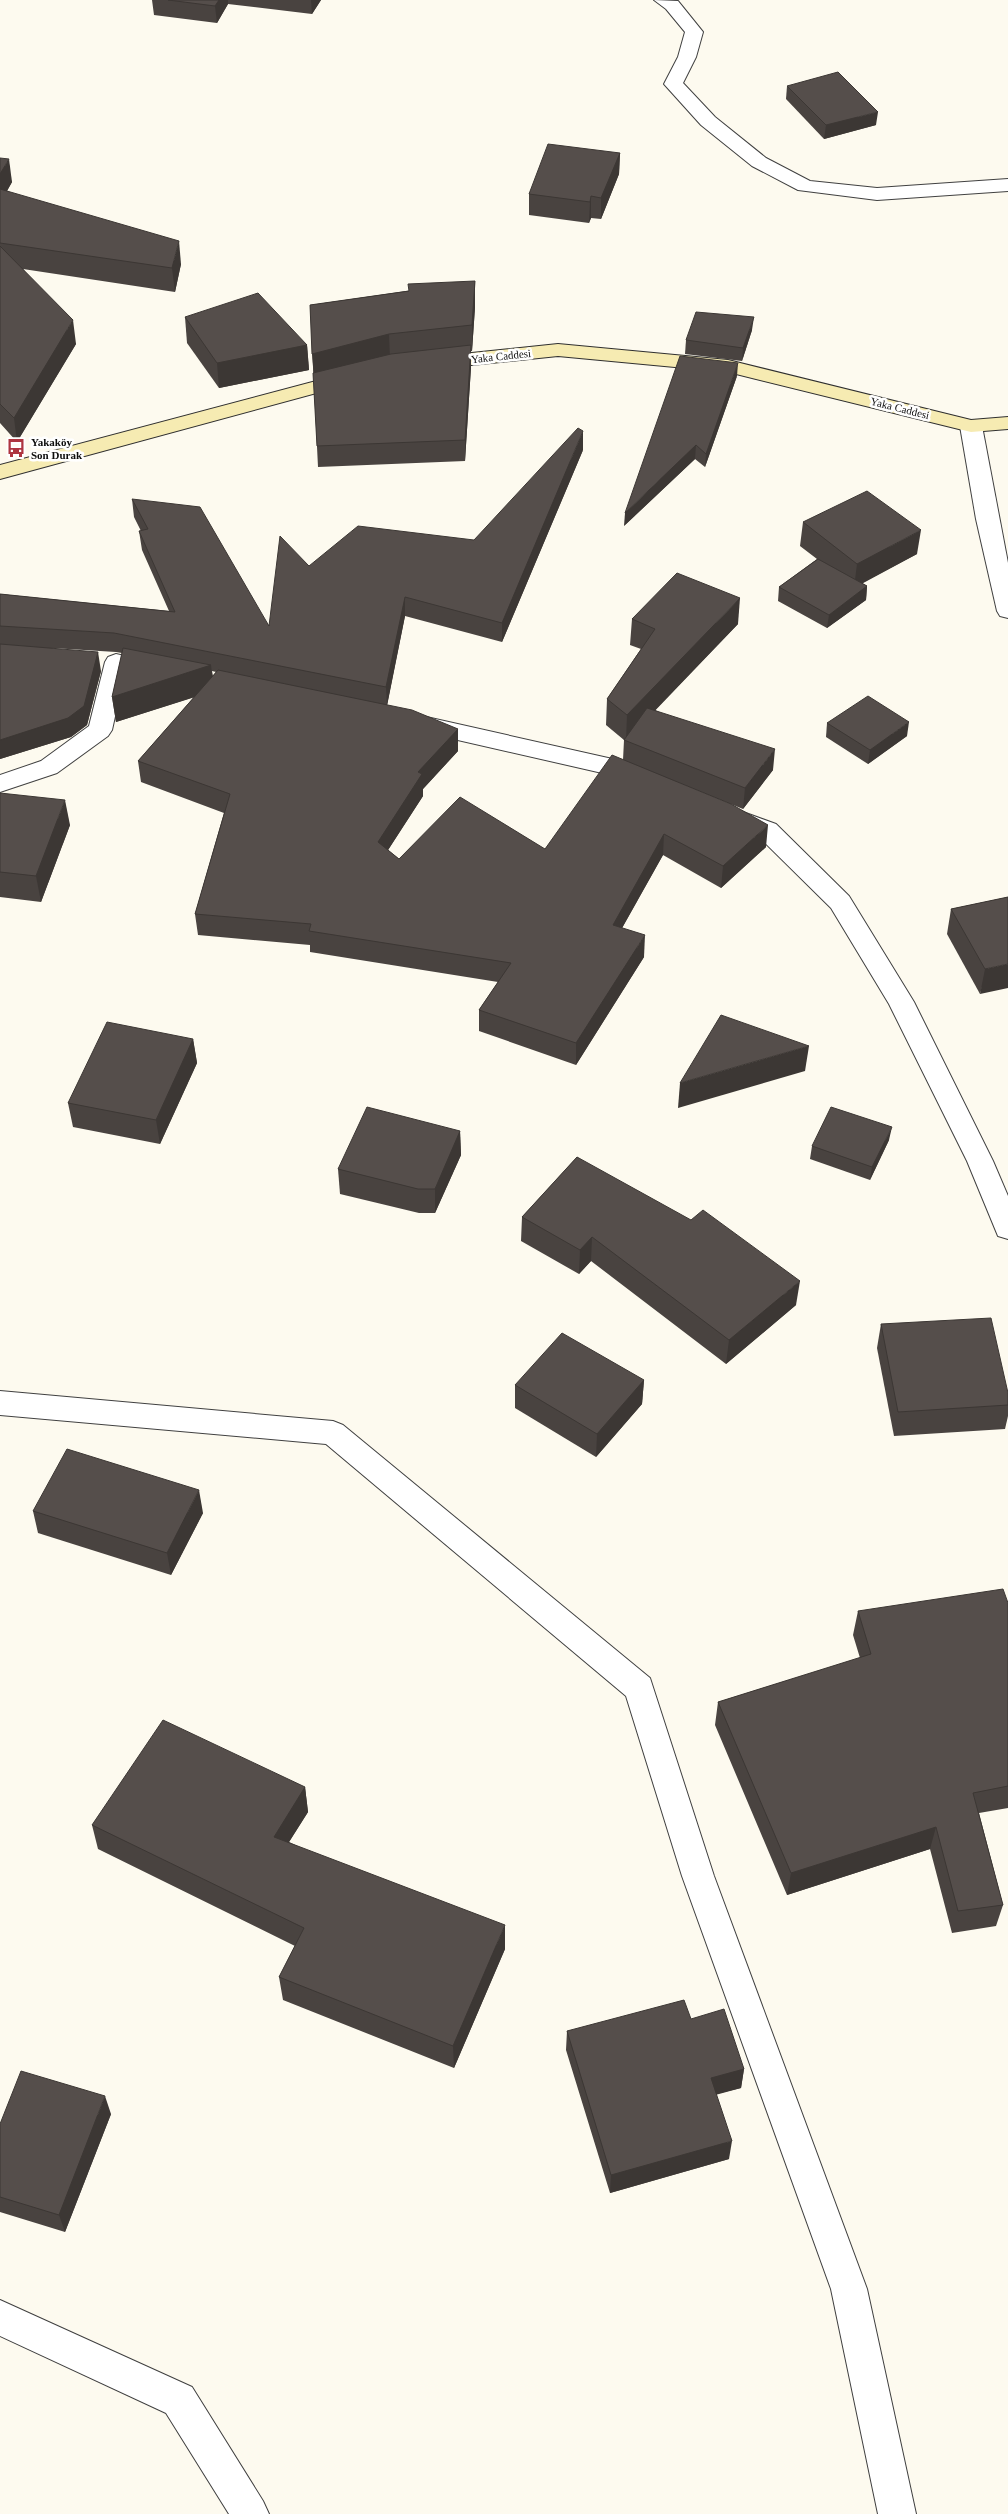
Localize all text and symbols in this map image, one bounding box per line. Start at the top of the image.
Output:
street label: Yaka Caddesi [470,347,532,365]
street label: Yaka Caddesi [869,395,931,421]
place label: Yakaköy Son Durak [31,436,83,461]
bus stop icon: Yakaköy Son Durak [5,437,27,459]

